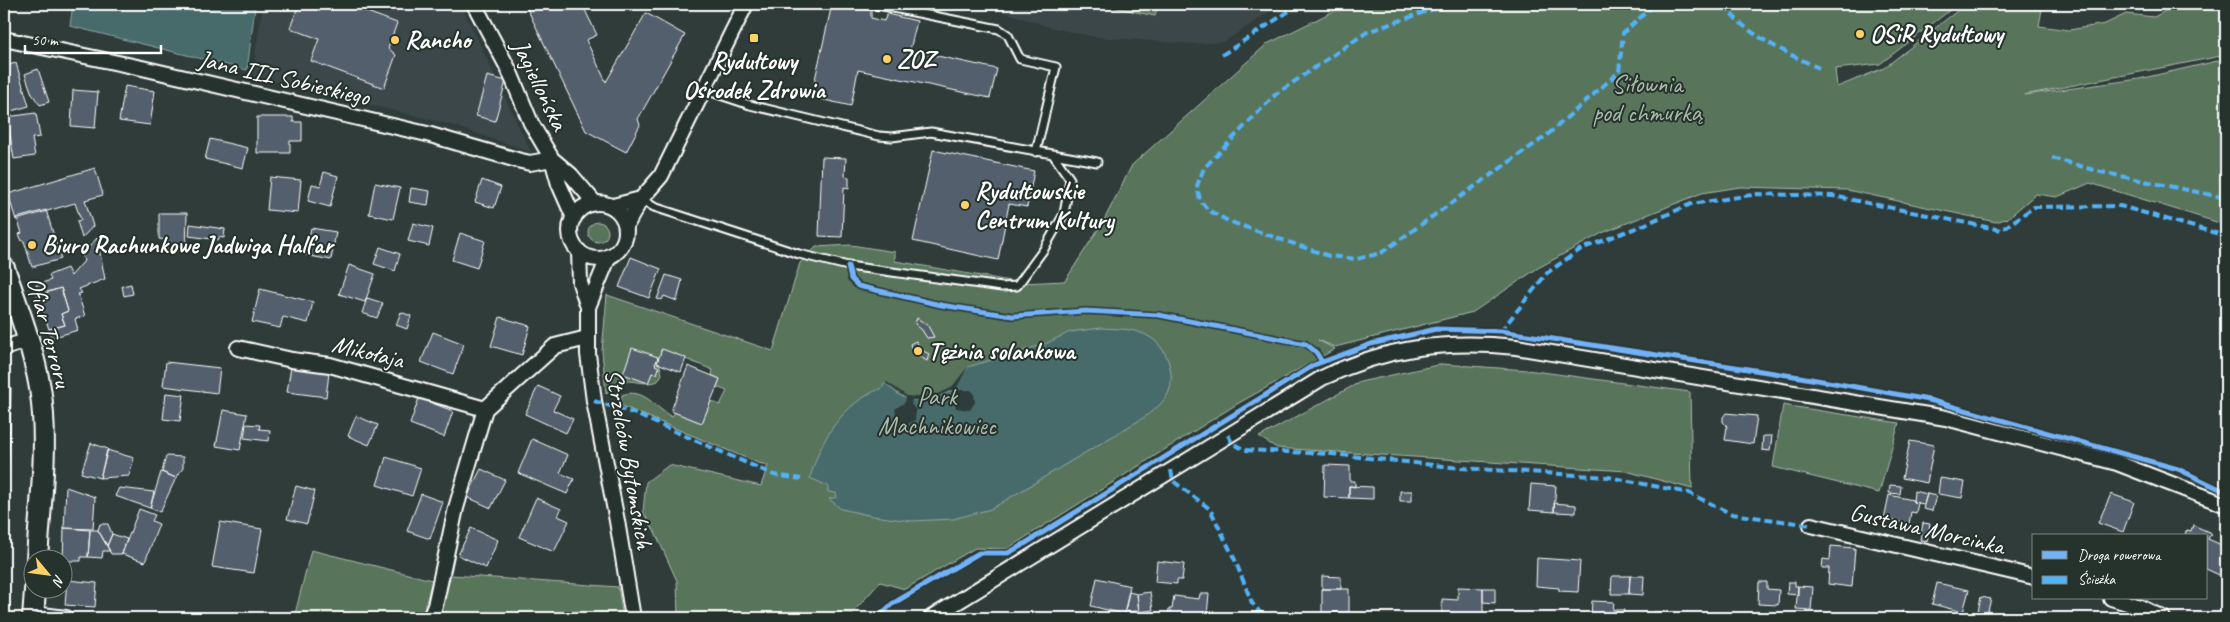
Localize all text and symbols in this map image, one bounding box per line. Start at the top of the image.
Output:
place label: OSiR Rydułtowy [1870,18,2006,50]
scale bar [25,22,161,54]
place label: Rancho [405,24,474,56]
marker: OSiR Rydułtowy [1854,28,1866,40]
text: 50 m [32,31,59,50]
marker: Rydułtowy Ośrodek Zdrowia [748,32,760,44]
street label: Jagiellońska [504,33,577,138]
marker: Rancho [389,34,401,46]
street label: Jana III Sobieskiego [194,43,374,114]
place label: ZOZ [897,43,939,75]
place label: Rydułtowy Ośrodek Zdrowia [683,45,826,106]
marker: ZOZ [881,53,893,65]
park label: Siłownia pod chmurką [1593,68,1703,129]
place label: Rydułtowskie Centrum Kultury [975,175,1116,236]
marker: Rydułtowskie Centrum Kultury [959,199,971,211]
place label: Biuro Rachunkowe Jadwiga Halfar [42,229,336,261]
marker: Biuro Rachunkowe Jadwiga Halfar [26,239,38,251]
street label: Ofiar Terroru [19,273,80,392]
street label: Mikołaja [329,328,409,377]
place label: Tężnia solankowa [928,335,1077,367]
marker: Tężnia solankowa [912,345,924,357]
street label: Strzelców Bytomskich [597,367,661,553]
park label: Park Machnikowiec [878,381,997,442]
street label: Gustawa Morcinka [1847,496,2010,563]
legend [2032,534,2208,600]
text: Droga rowerowa [2078,546,2162,565]
north arrow [22,550,72,600]
text: Ścieżka [2078,570,2116,589]
text: N [48,572,68,590]

